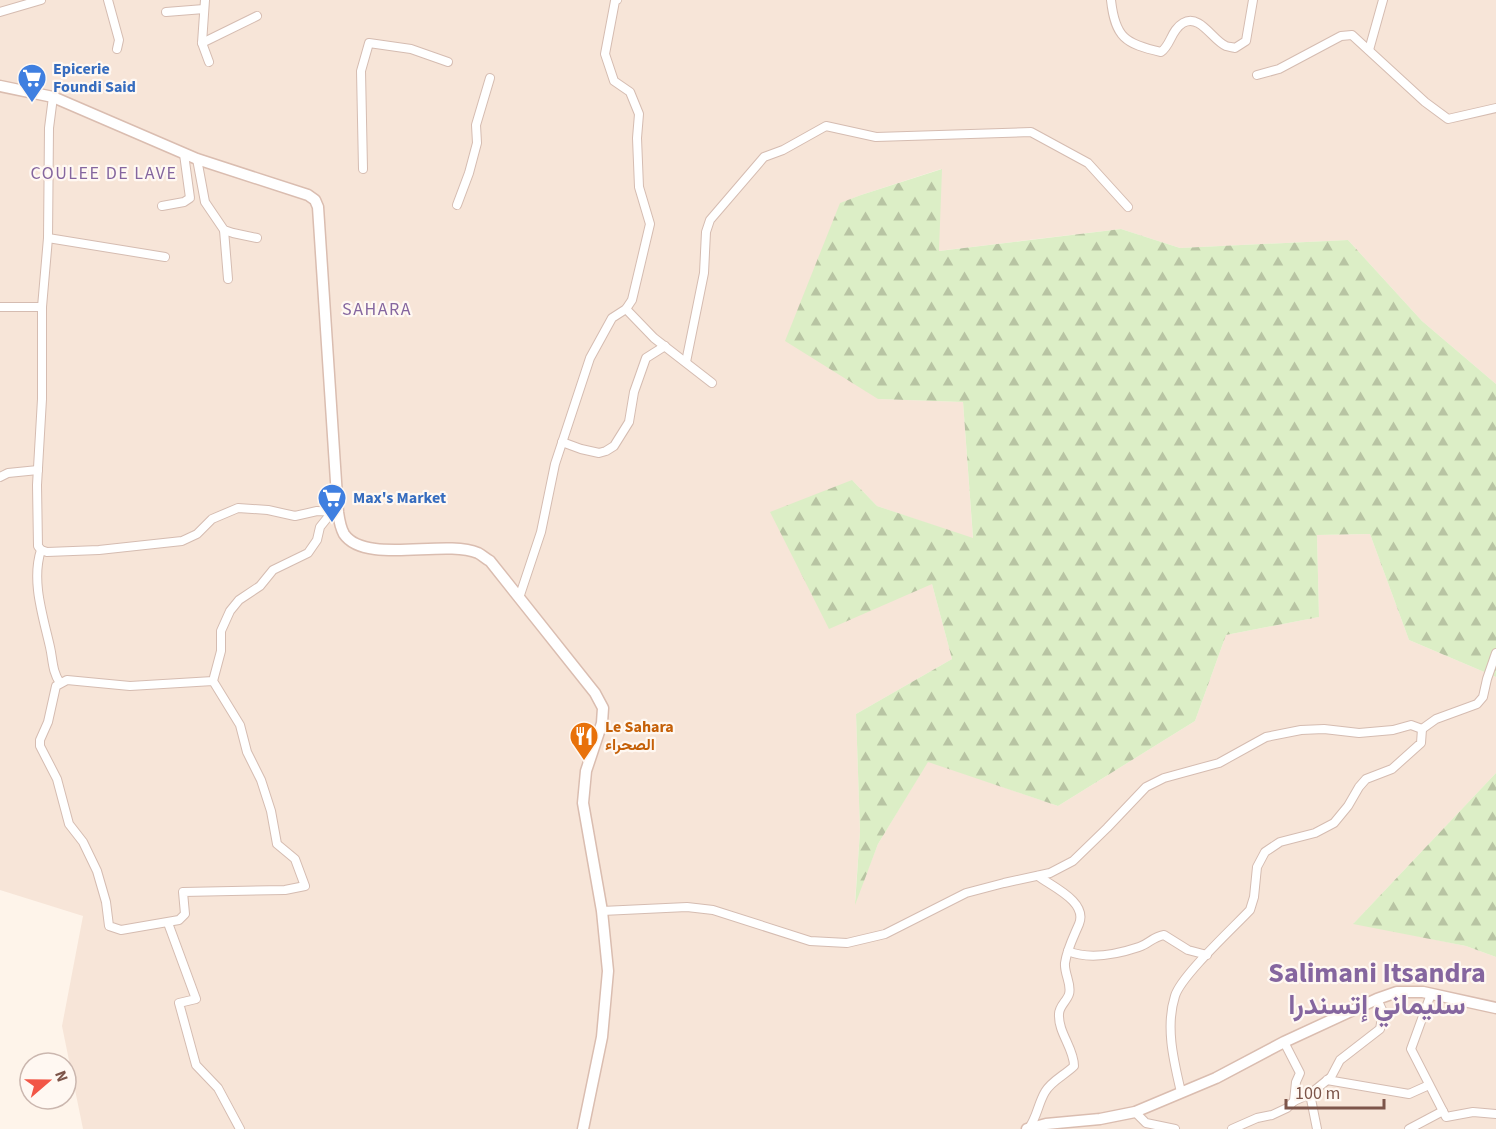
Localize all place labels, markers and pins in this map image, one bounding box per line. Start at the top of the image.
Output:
place label: Epicerie Foundi Said [53,58,136,98]
supermarket icon: Epicerie Foundi Said [16,62,48,104]
supermarket icon: Max's Market [316,482,348,524]
place label: Max's Market [353,487,446,509]
place label: Le Sahara الصحراء [605,716,674,756]
restaurant icon: Le Sahara الصحراء [568,720,600,762]

